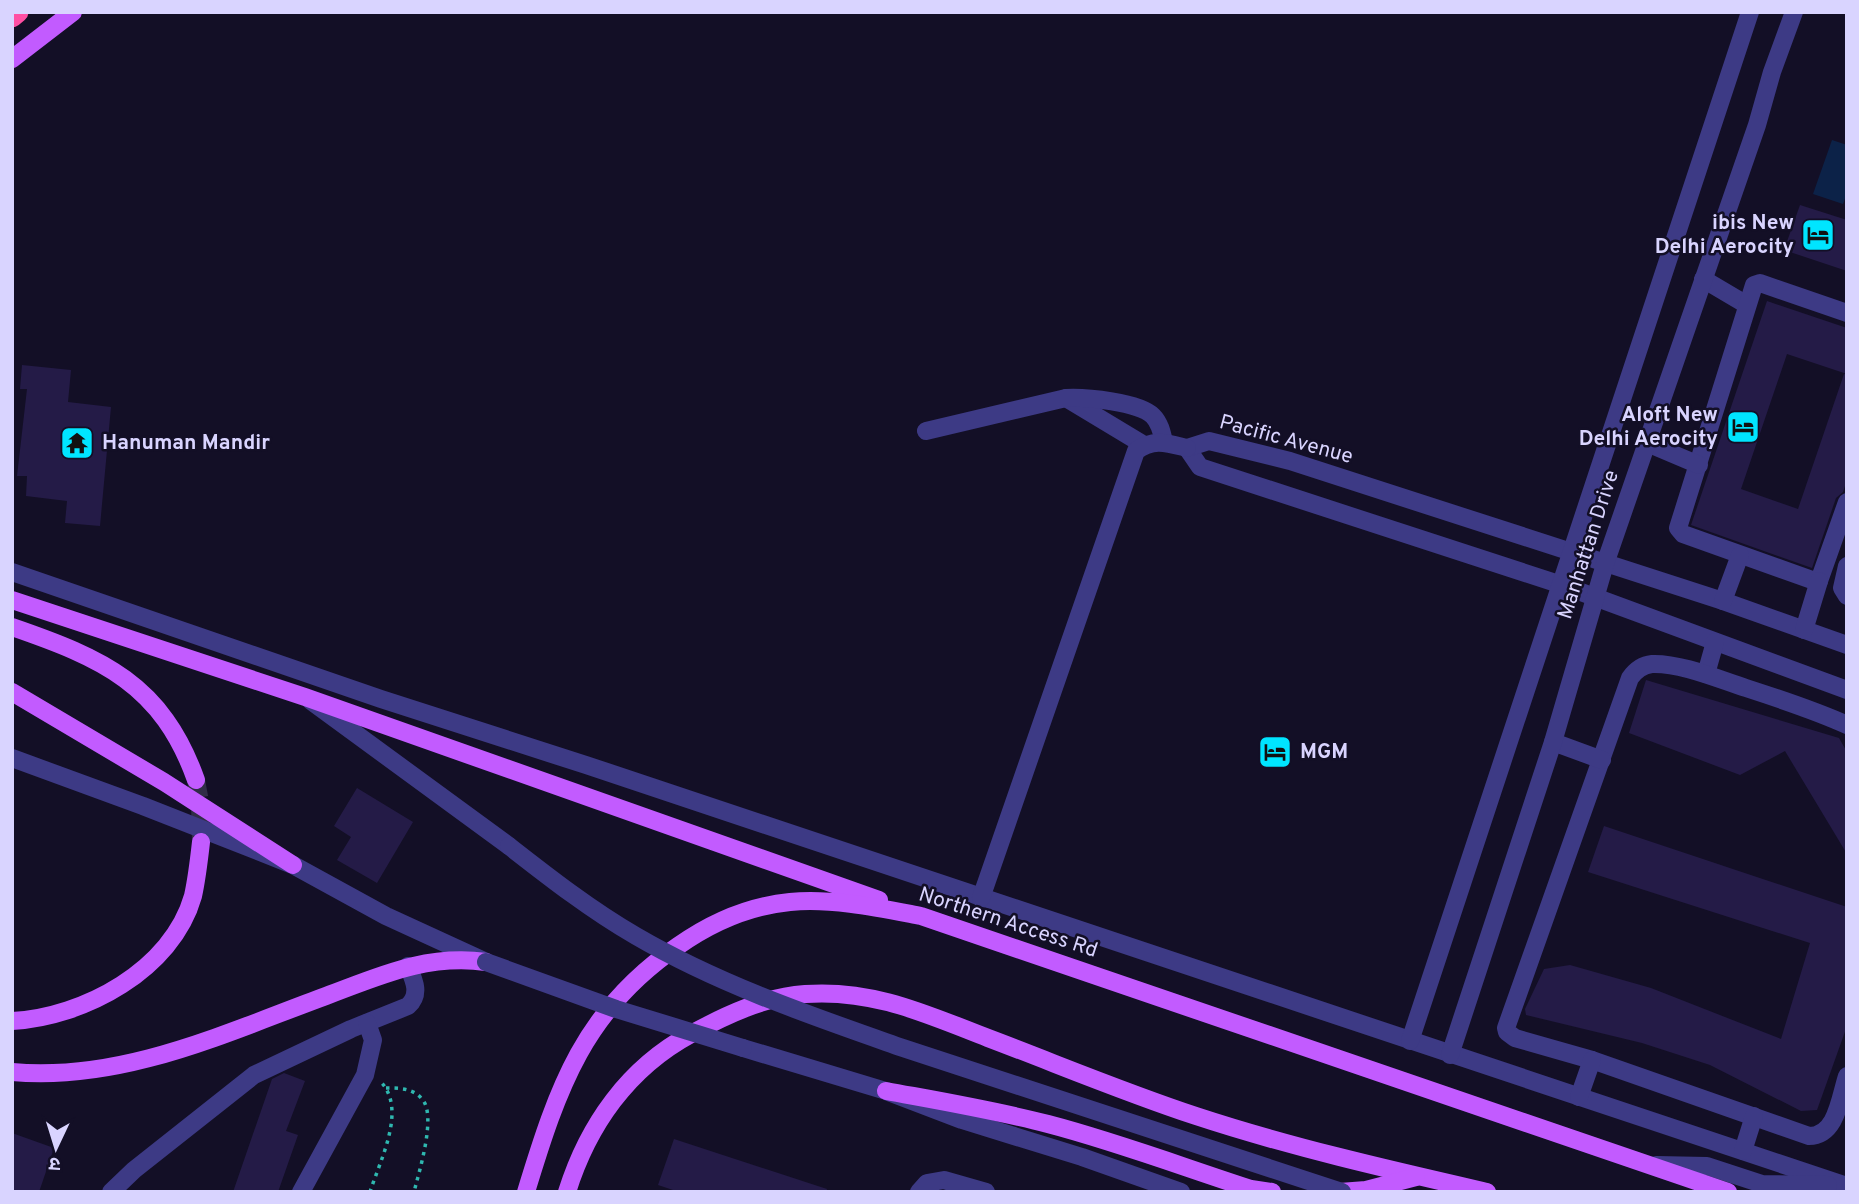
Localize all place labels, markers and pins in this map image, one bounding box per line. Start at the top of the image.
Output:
place label: ibis New Delhi Aerocity [1655,210,1794,261]
hotel icon: ibis New Delhi Aerocity [1799,216,1837,254]
place label: Aloft New Delhi Aerocity [1579,402,1718,453]
hotel icon: Aloft New Delhi Aerocity [1724,408,1762,446]
temple icon: Hanuman Mandir [58,424,96,462]
place label: Hanuman Mandir [102,430,270,457]
hotel icon: MGM [1256,733,1294,771]
place label: MGM [1300,739,1348,766]

